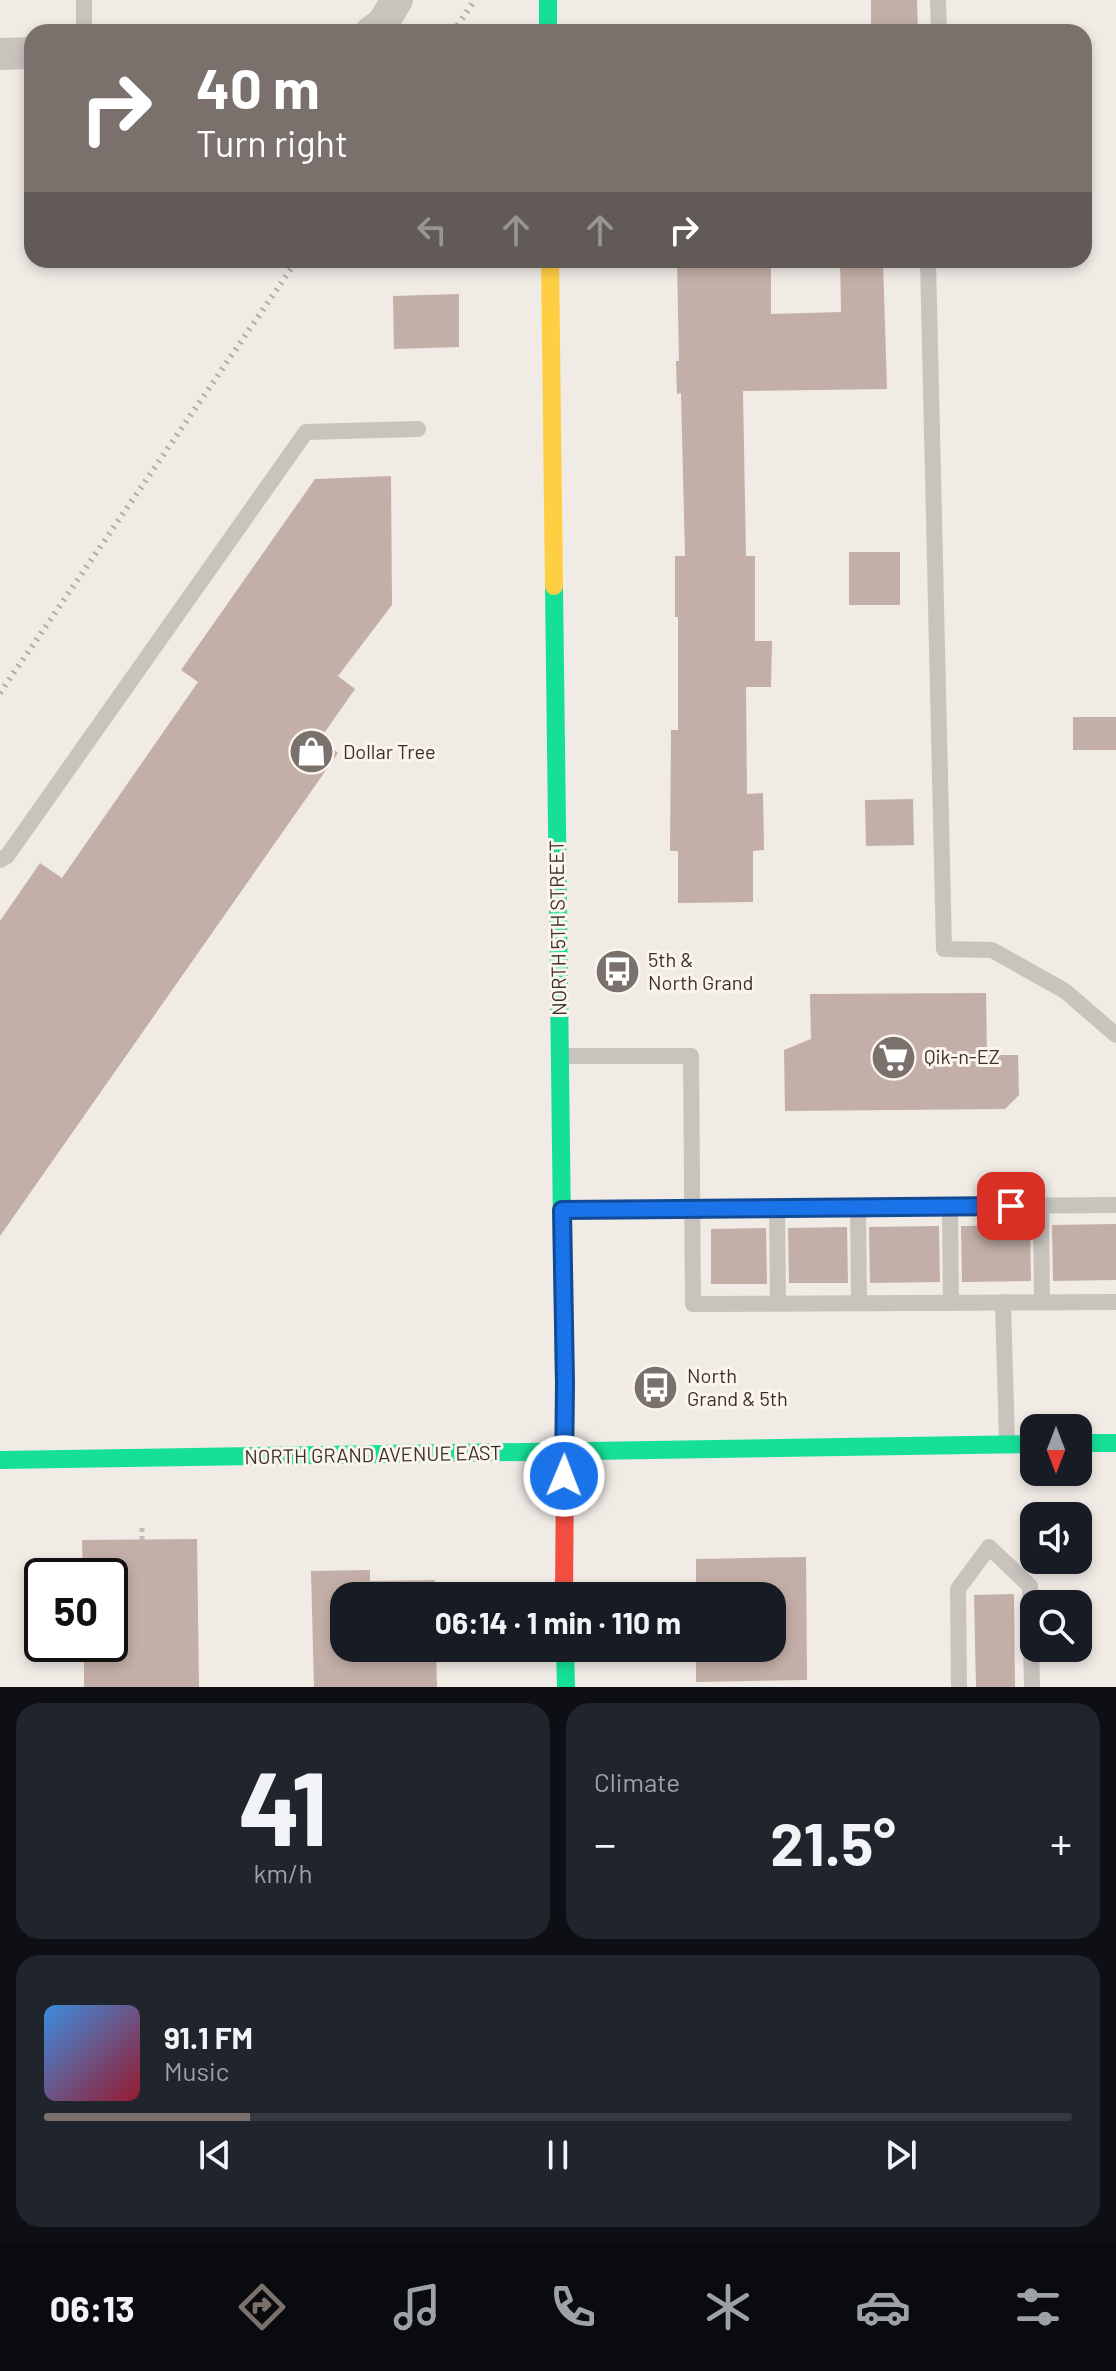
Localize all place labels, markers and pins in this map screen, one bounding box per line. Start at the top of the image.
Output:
shop icon: Dollar Tree [288,728,336,776]
place label: Dollar Tree [343,739,436,763]
bus stop icon: 5th & North Grand [593,947,641,995]
place label: 5th & North Grand [648,947,753,994]
supermarket icon: Qik-n-EZ [869,1033,917,1081]
place label: Qik-n-EZ [924,1044,1000,1068]
pin [977,1172,1045,1240]
place label: North Grand & 5th [687,1363,788,1410]
bus stop icon: North Grand & 5th [632,1364,680,1412]

